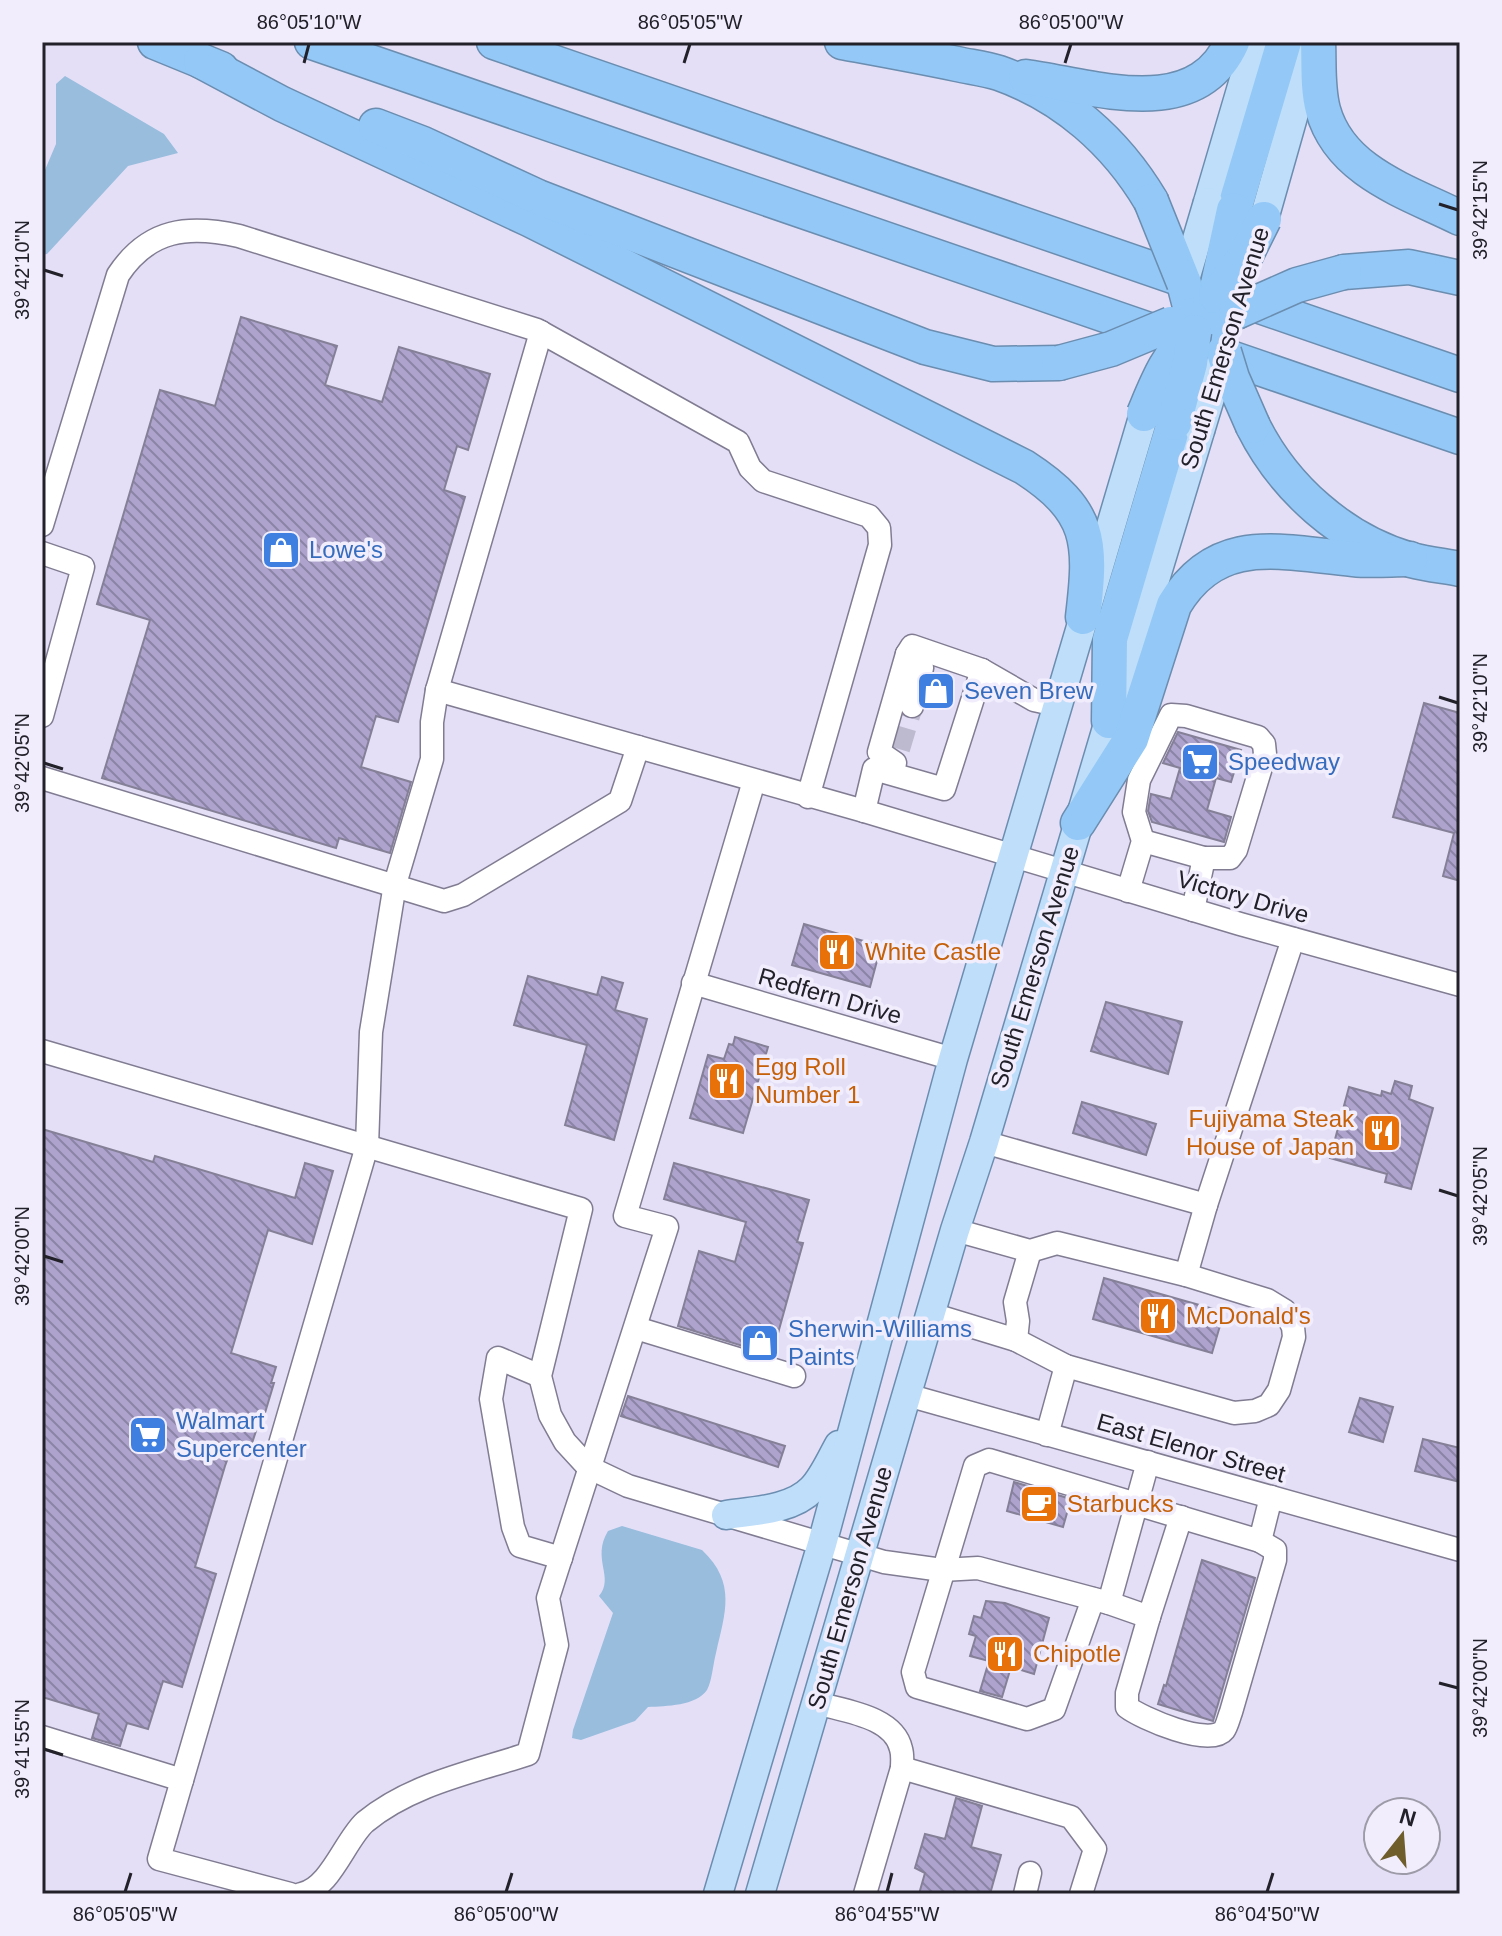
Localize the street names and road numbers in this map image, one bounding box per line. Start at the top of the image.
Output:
street label: South Emerson Avenue [1175,224,1274,472]
street label: South Emerson Avenue [985,843,1084,1091]
street label: Victory Drive [1174,865,1312,928]
street label: Redfern Drive [755,962,905,1029]
street label: East Elenor Street [1094,1408,1289,1487]
street label: South Emerson Avenue [802,1463,897,1713]

